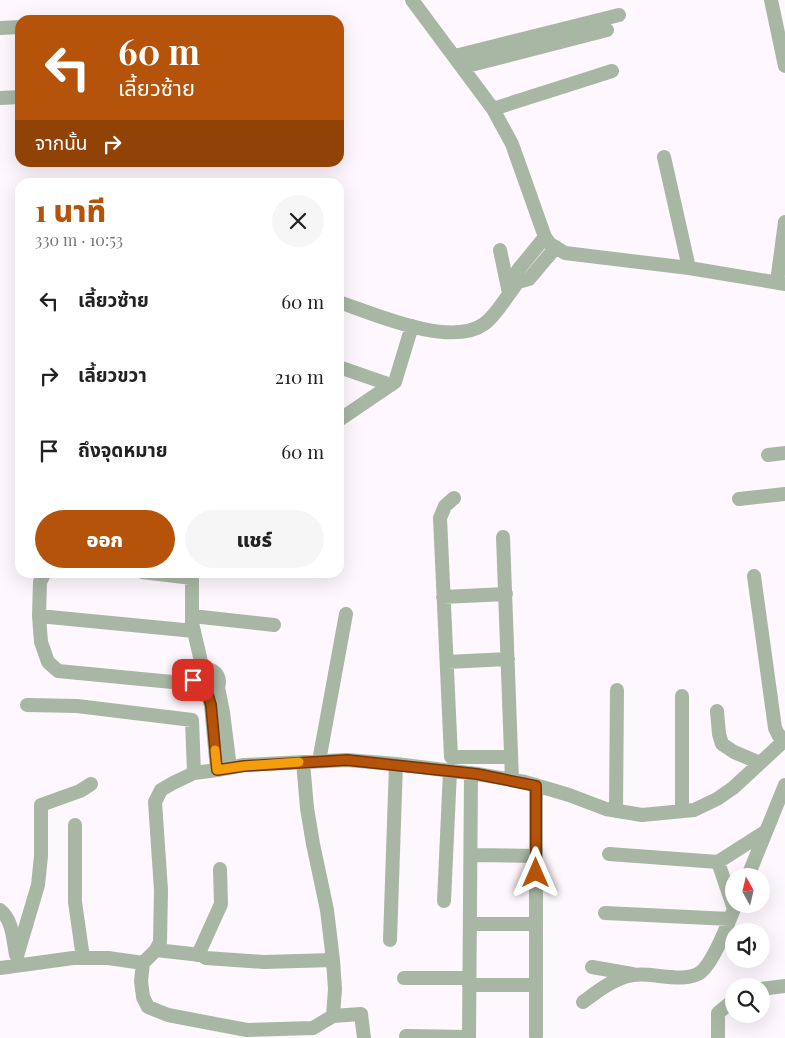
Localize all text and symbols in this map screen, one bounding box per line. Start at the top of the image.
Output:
text: 60 m [118,27,200,74]
icon: left [35,35,100,100]
text: เลี้ยวซ้าย [118,72,195,102]
text: จากนั้น [35,129,88,155]
icon: right [98,130,126,158]
text: 1 นาที [35,190,106,230]
button: close [272,195,324,247]
text: 330 m · 10:53 [35,229,123,250]
text: เลี้ยวซ้าย [78,286,149,312]
icon: left [35,287,63,315]
text: 60 m [281,288,324,314]
text: เลี้ยวขวา [78,361,147,387]
icon: right [35,362,63,390]
text: 210 m [275,363,324,389]
text: ถึงจุดหมาย [78,436,168,462]
icon: arrive [35,437,63,465]
text: 60 m [281,438,324,464]
button: ออก [35,510,175,568]
button: แชร์ [185,510,324,568]
pin [172,659,214,701]
icon: arrive [179,666,207,694]
position arrow [509,846,561,898]
north arrow [725,868,770,912]
map controls [725,868,770,1023]
button: sound [725,923,770,968]
button: search [725,978,770,1023]

